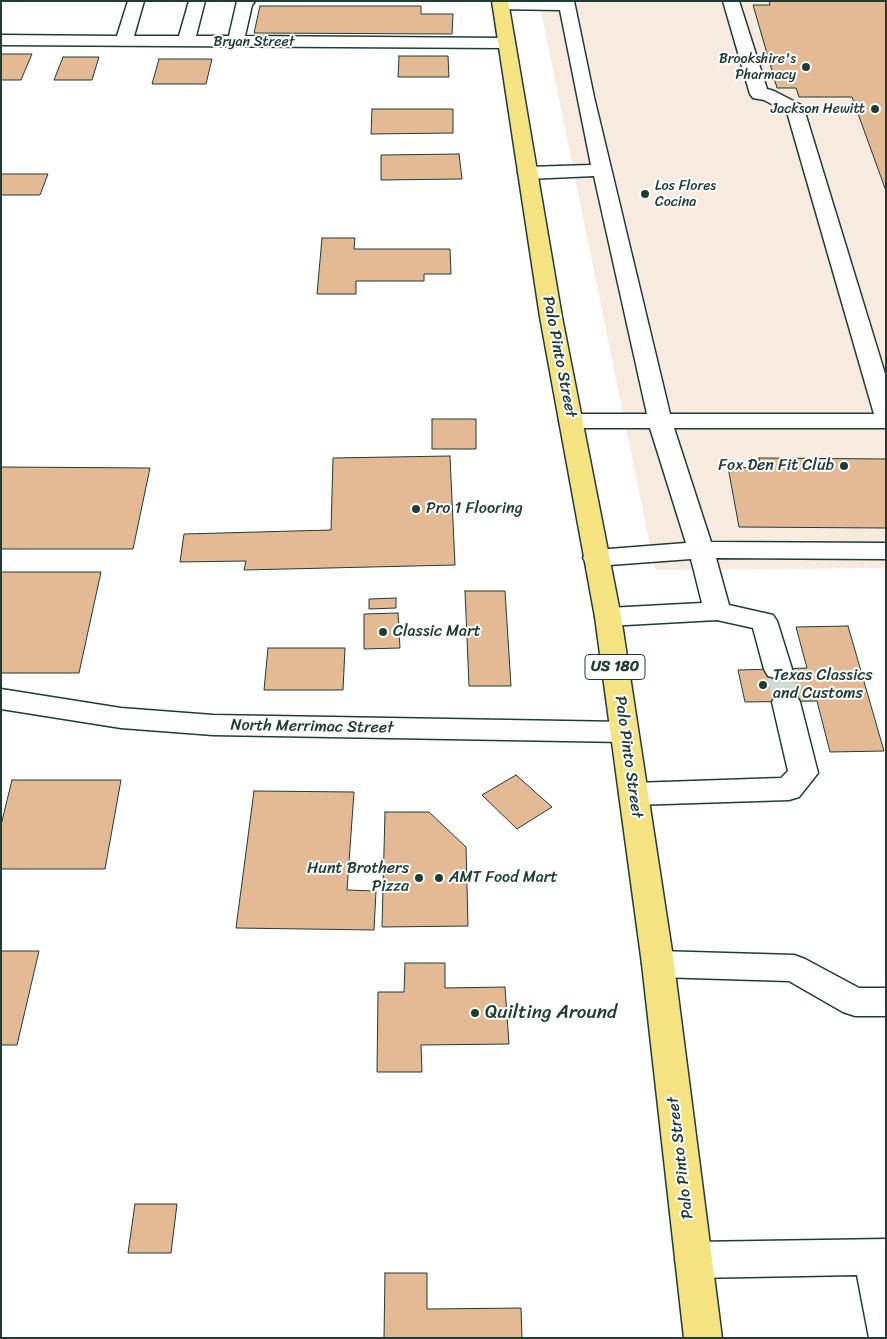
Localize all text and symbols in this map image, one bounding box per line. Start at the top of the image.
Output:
street label: Bryan Street [214,34,294,50]
place label: Brookshire's Pharmacy [719,51,796,84]
marker: Brookshire's Pharmacy [800,61,812,73]
place label: Jackson Hewitt [771,101,865,117]
marker: Jackson Hewitt [869,103,881,115]
place label: Los Flores Cocina [655,178,716,210]
marker: Los Flores Cocina [639,188,651,200]
street label: Palo Pinto Street [538,295,580,419]
place label: Fox Den Fit Club [718,456,834,476]
marker: Fox Den Fit Club [838,460,850,472]
place label: Pro 1 Flooring [426,499,523,519]
marker: Pro 1 Flooring [410,503,422,515]
place label: Classic Mart [393,622,481,642]
marker: Classic Mart [377,626,389,638]
road number: US 180 [585,654,645,680]
place label: Texas Classics and Customs [773,666,873,704]
marker: Texas Classics and Customs [757,679,769,691]
street label: Palo Pinto Street [610,695,646,819]
street label: North Merrimac Street [230,716,394,738]
place label: Hunt Brothers Pizza [307,859,409,897]
place label: AMT Food Mart [449,868,557,888]
marker: Hunt Brothers Pizza [413,872,425,884]
marker: AMT Food Mart [433,872,445,884]
place label: Quilting Around [485,1002,617,1024]
marker: Quilting Around [469,1007,481,1019]
street label: Palo Pinto Street [664,1096,698,1220]

